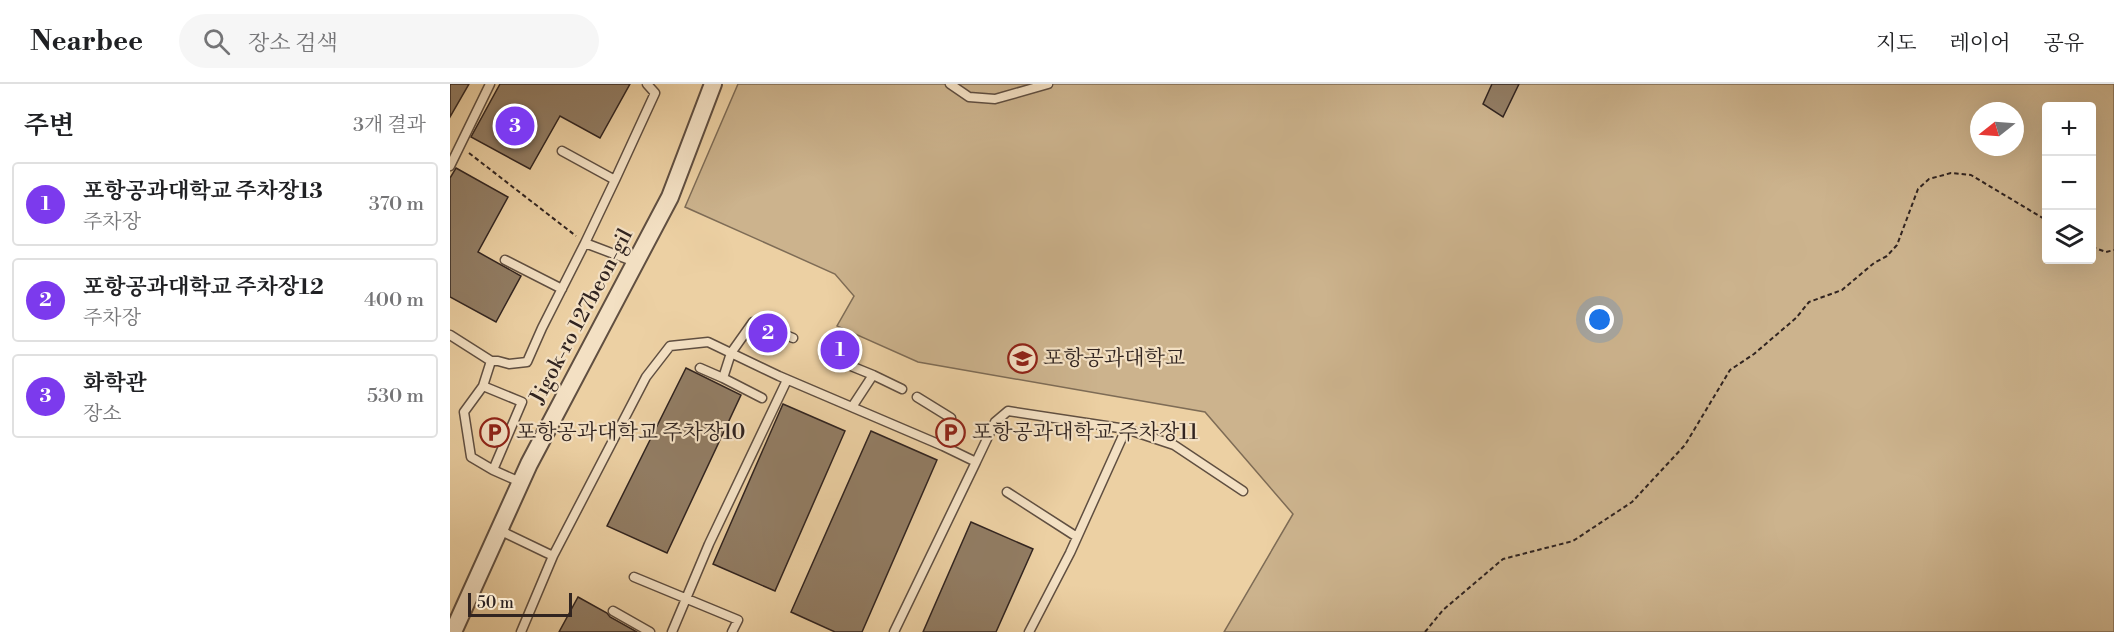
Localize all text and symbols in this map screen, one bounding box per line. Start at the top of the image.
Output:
search box [179,14,599,68]
text: Nearbee [30,24,143,59]
icon: search [200,25,233,58]
text: 장소 검색 [248,30,338,57]
text: 지도 [1876,31,1917,57]
text: 레이어 [1950,31,2010,57]
text: 공유 [2043,31,2084,57]
north arrow [1970,102,2024,156]
map controls [2042,102,2096,264]
button: + [2042,102,2096,156]
pin: 3 [496,104,534,148]
text: 주변 [24,110,74,142]
text: 3개 결과 [353,113,426,138]
button: − [2042,156,2096,210]
text: 포항공과대학교 주차장13 [83,178,323,205]
text: 1 [41,192,50,217]
text: 370 m [369,192,424,217]
text: 주차장 [83,210,141,235]
button: layers [2042,210,2096,264]
street label: Jigok-ro 127beon-gil [524,225,639,409]
text: 포항공과대학교 주차장12 [83,274,324,301]
text: 2 [39,288,52,313]
text: 400 m [364,288,424,313]
your location [1585,305,1614,334]
text: 주차장 [83,306,141,331]
pin: 2 [748,310,788,356]
pin: 1 [820,328,860,372]
school or university icon: 포항공과대학교 [1006,342,1038,374]
place label: 포항공과대학교 [1043,346,1185,372]
text: 화학관 [83,370,147,397]
text: 3 [39,384,52,409]
text: 530 m [367,384,424,409]
text: 장소 [83,402,122,427]
parking icon: 포항공과대학교 주차장10 [479,416,511,448]
parking icon: 포항공과대학교 주차장11 [935,416,967,448]
place label: 포항공과대학교 주차장10 [516,420,746,446]
place label: 포항공과대학교 주차장11 [972,420,1198,446]
scale bar [468,590,572,618]
text: 50 m [477,593,514,613]

